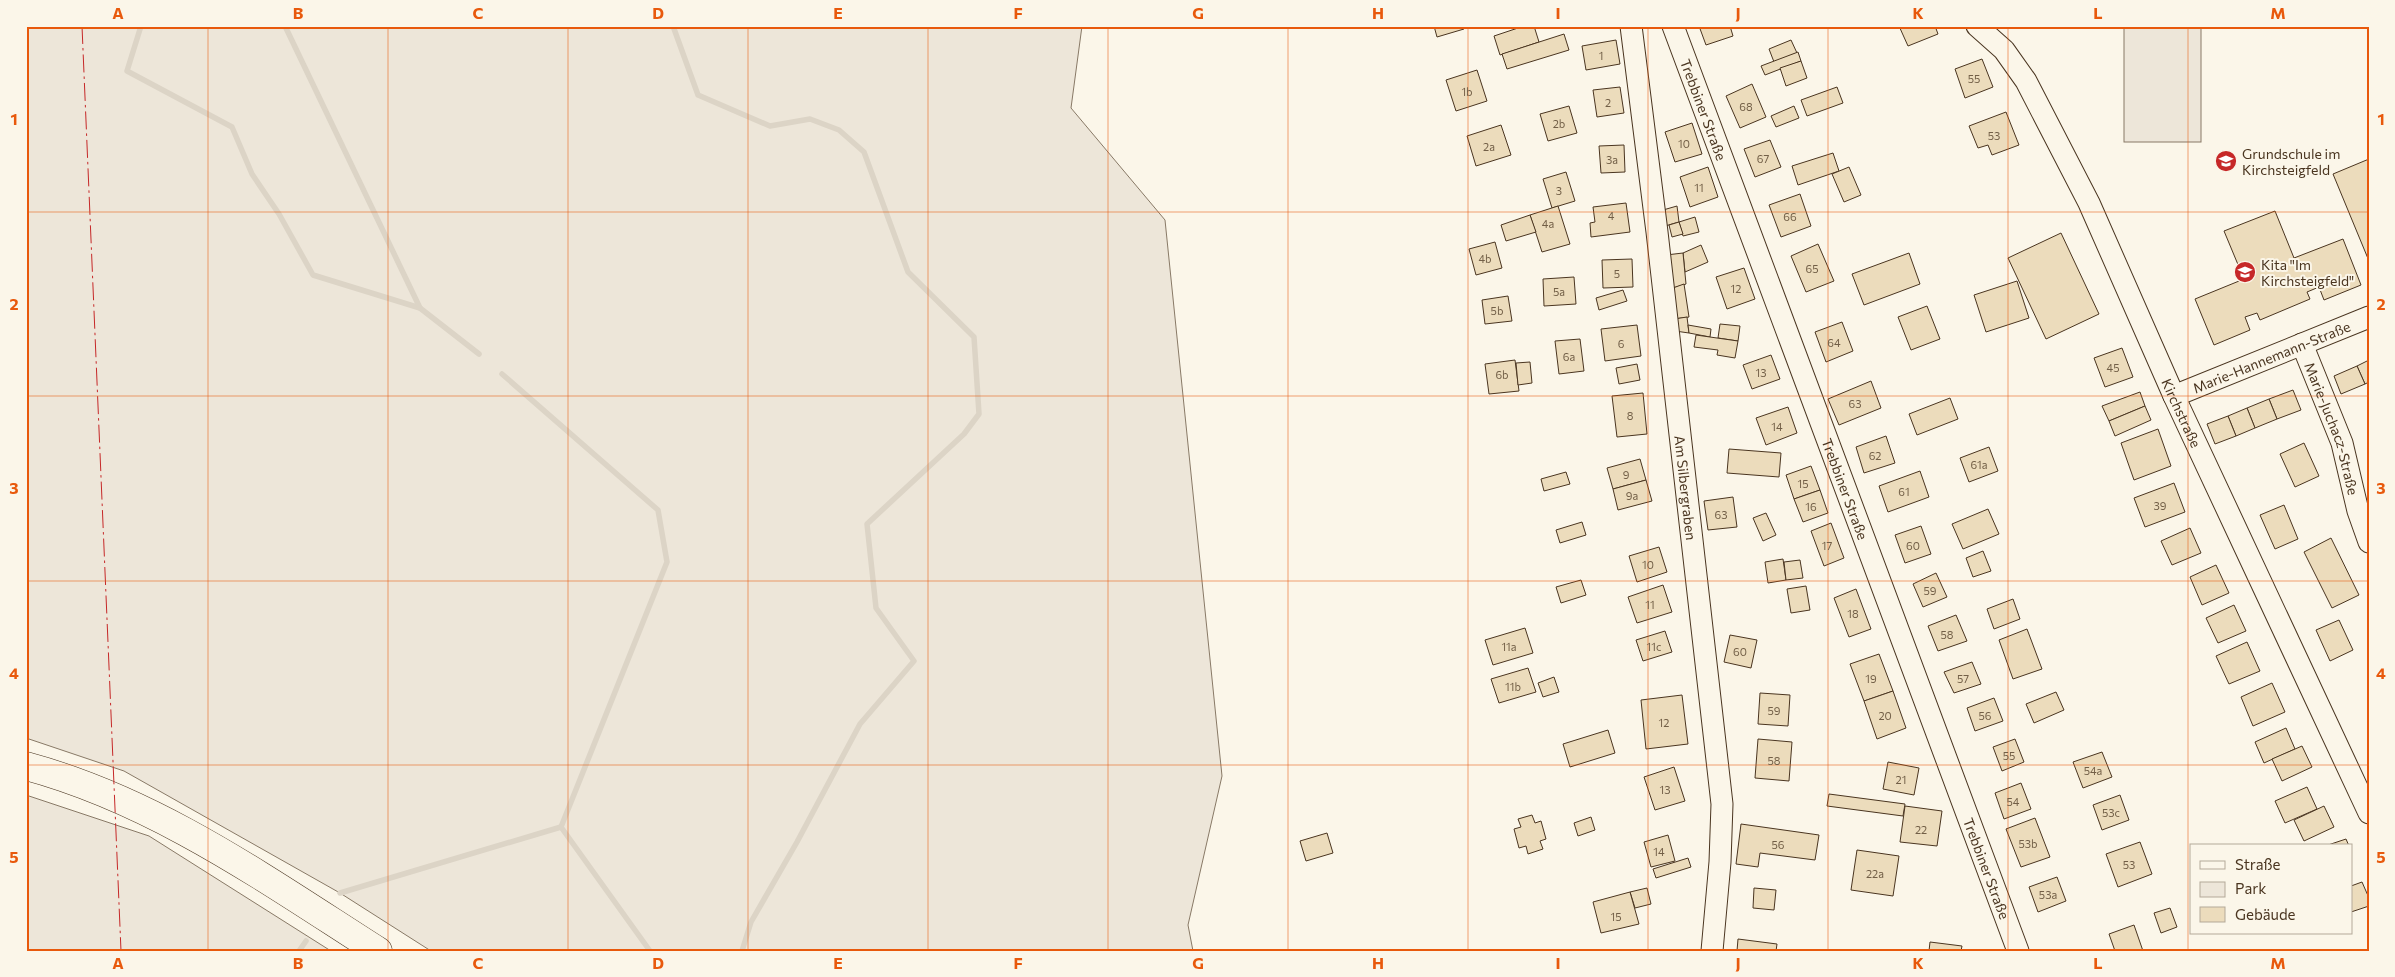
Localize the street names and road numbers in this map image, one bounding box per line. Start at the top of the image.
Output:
street label: Trebbiner Straße [1677,56,1731,162]
street label: Marie-Hannemann-Straße [2190,317,2353,396]
street label: Marie-Juchacz-Straße [2302,360,2362,497]
street label: Kirchstraße [2159,376,2205,450]
street label: Am Silbergraben [1672,434,1700,541]
street label: Trebbiner Straße [1819,436,1872,542]
street label: Trebbiner Straße [1961,815,2014,921]

